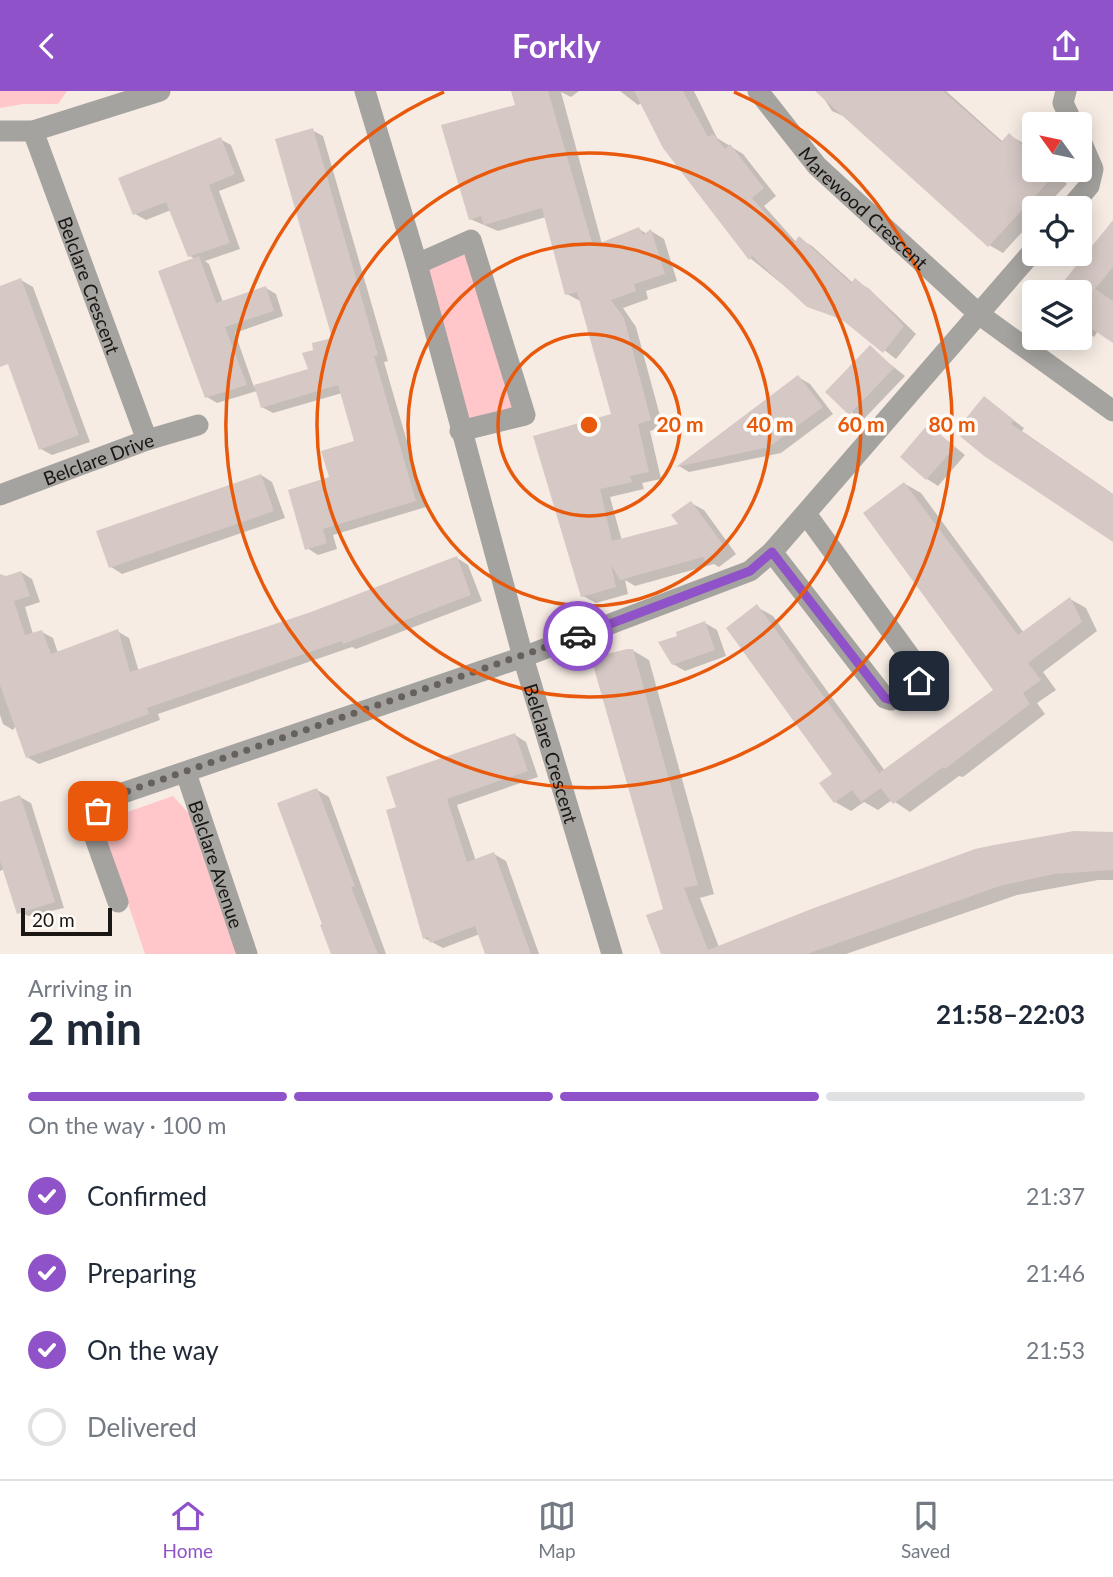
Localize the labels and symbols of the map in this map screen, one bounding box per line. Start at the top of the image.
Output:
north arrow [1022,112,1092,182]
street label: Marewood Crescent [794,142,933,274]
street label: Belclare Crescent [54,213,126,357]
text: 20 m [656,411,704,436]
text: 40 m [746,411,794,436]
text: 60 m [837,411,885,436]
text: 80 m [928,411,976,436]
centre of rings [577,413,601,437]
street label: Belclare Drive [40,427,156,489]
courier [543,601,613,671]
pin [889,651,949,711]
street label: Belclare Crescent [520,680,584,826]
pin [68,781,128,841]
street label: Belclare Avenue [184,797,249,931]
scale bar [21,905,112,937]

